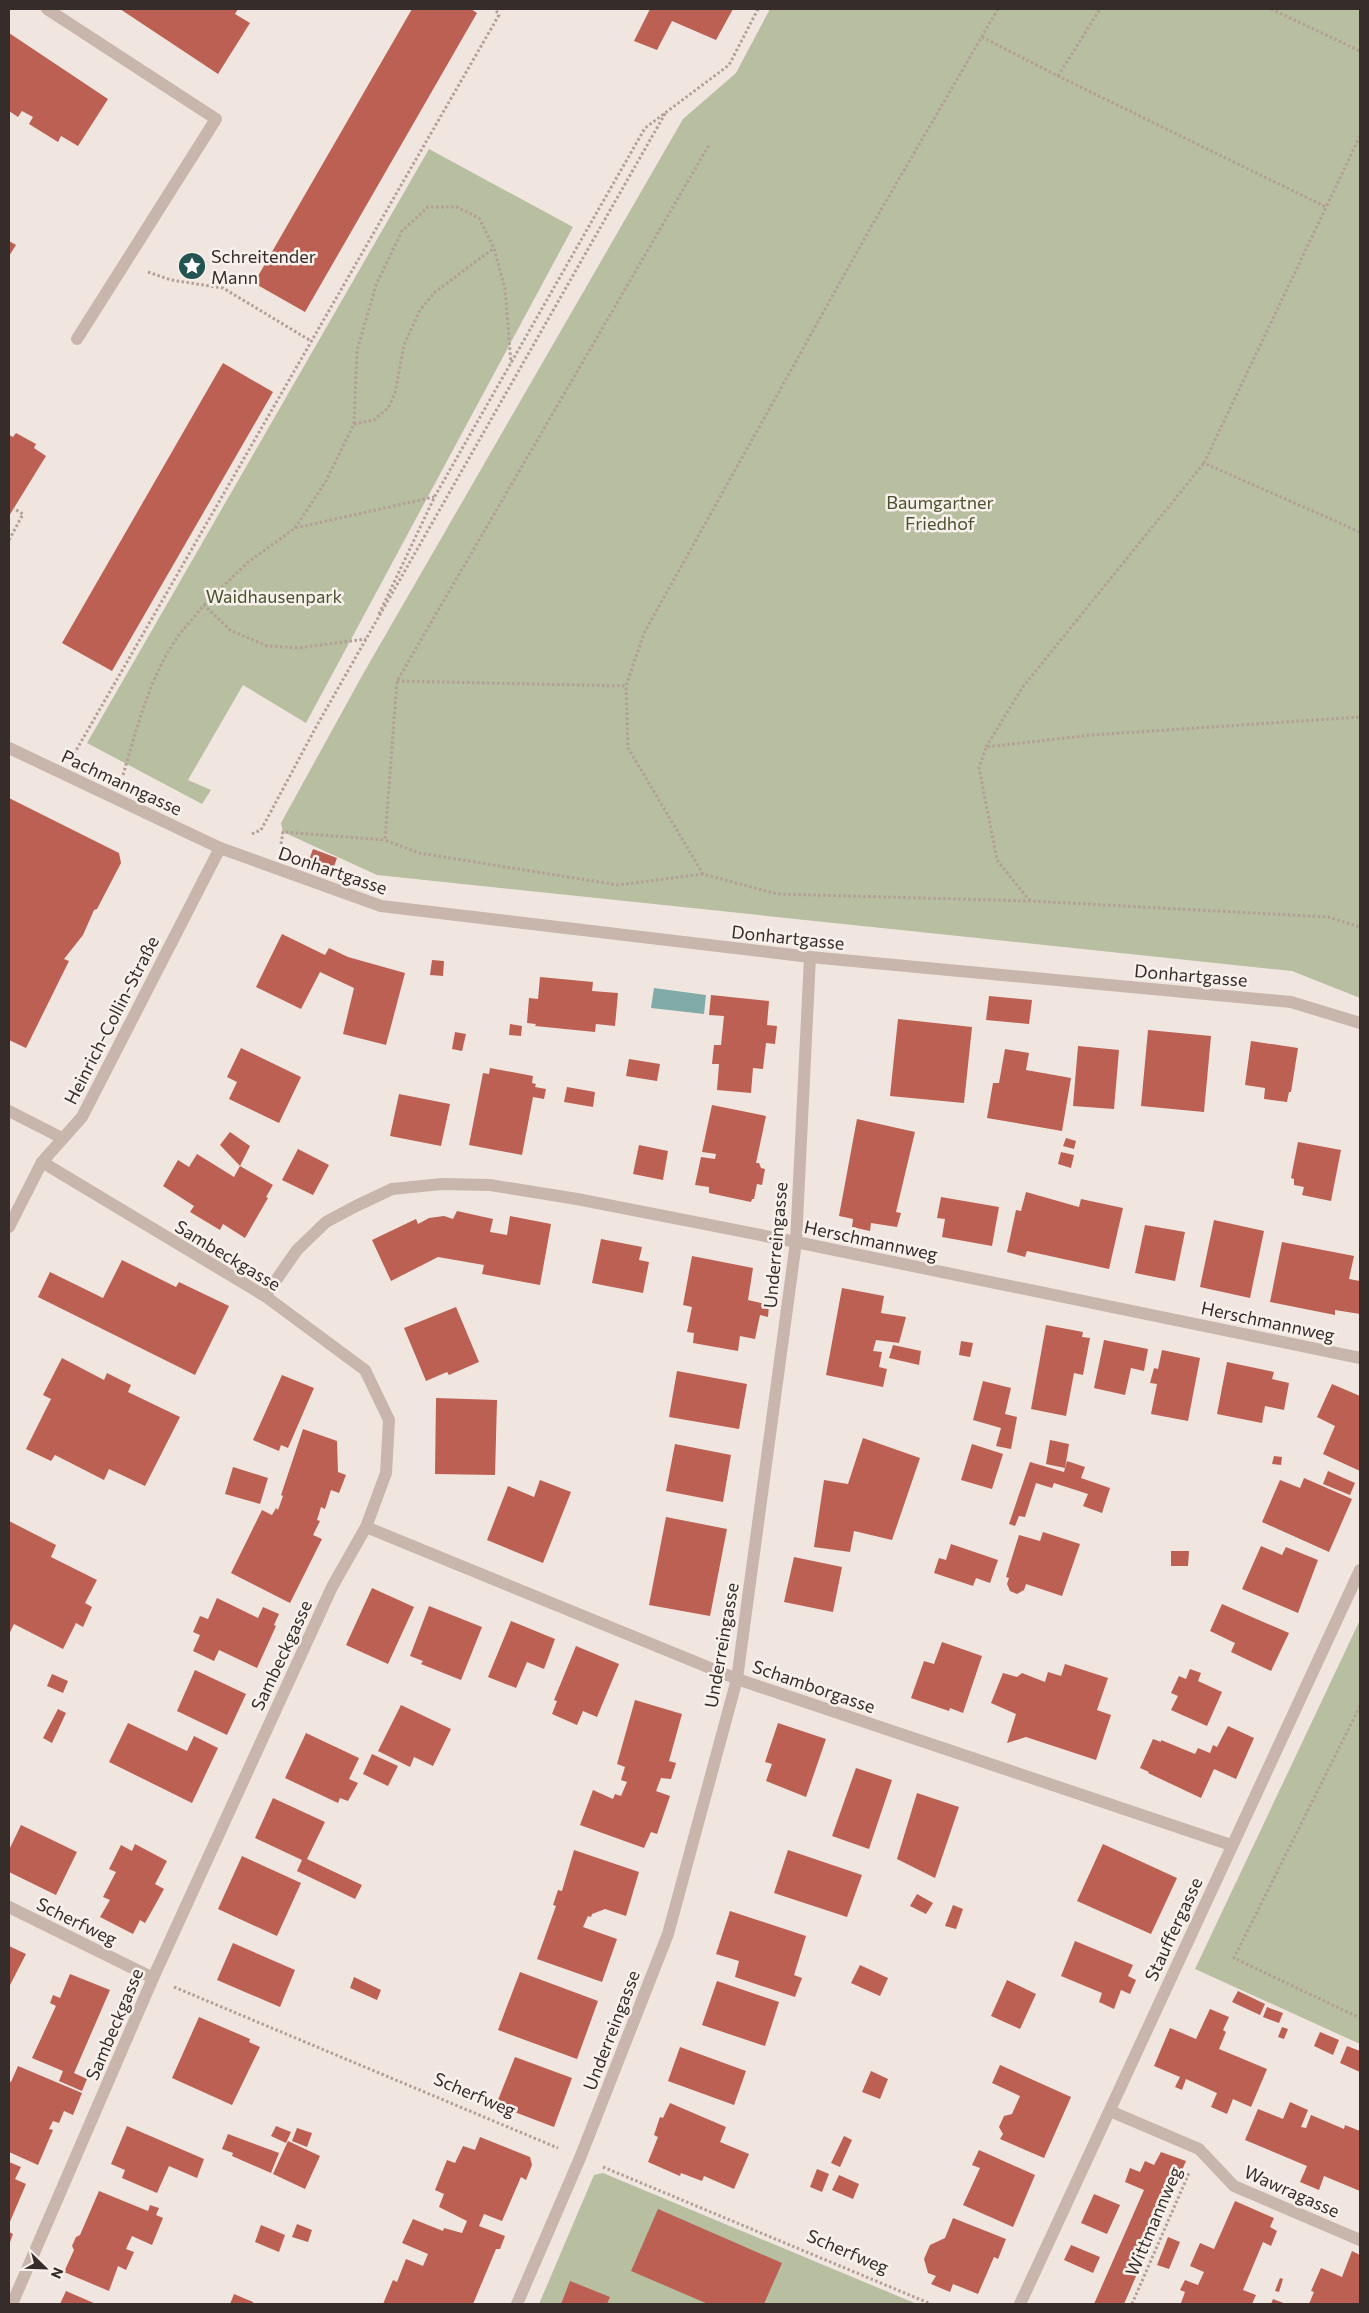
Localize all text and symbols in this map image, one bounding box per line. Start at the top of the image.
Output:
place label: Schreitender Mann [211,245,316,288]
place icon: Schreitender Mann [177,251,207,281]
park label: Baumgartner Friedhof [886,491,994,534]
park label: Waidhausenpark [206,585,343,607]
street label: Pachmanngasse [58,744,186,820]
street label: Donhartgasse [276,841,390,899]
street label: Donhartgasse [730,920,846,954]
street label: Heinrich-Collin-Straße [59,932,163,1108]
street label: Donhartgasse [1133,959,1249,991]
street label: Underreingasse [759,1181,791,1309]
street label: Sambeckgasse [171,1215,285,1295]
street label: Herschmannweg [802,1215,940,1265]
street label: Herschmannweg [1199,1296,1337,1346]
street label: Underreingasse [699,1581,743,1709]
street label: Sambeckgasse [246,1596,316,1714]
street label: Schamborgasse [750,1655,878,1717]
street label: Stauffergasse [1139,1874,1207,1984]
street label: Scherfweg [33,1892,121,1950]
street label: Sambeckgasse [81,1965,147,2083]
street label: Underreingasse [578,1967,644,2093]
street label: Scherfweg [431,2067,520,2121]
street label: Wawragasse [1241,2160,1343,2222]
street label: Wittmannweg [1120,2163,1186,2279]
street label: Scherfweg [804,2224,893,2278]
north arrow [20,2243,70,2293]
text: N [48,2265,67,2281]

